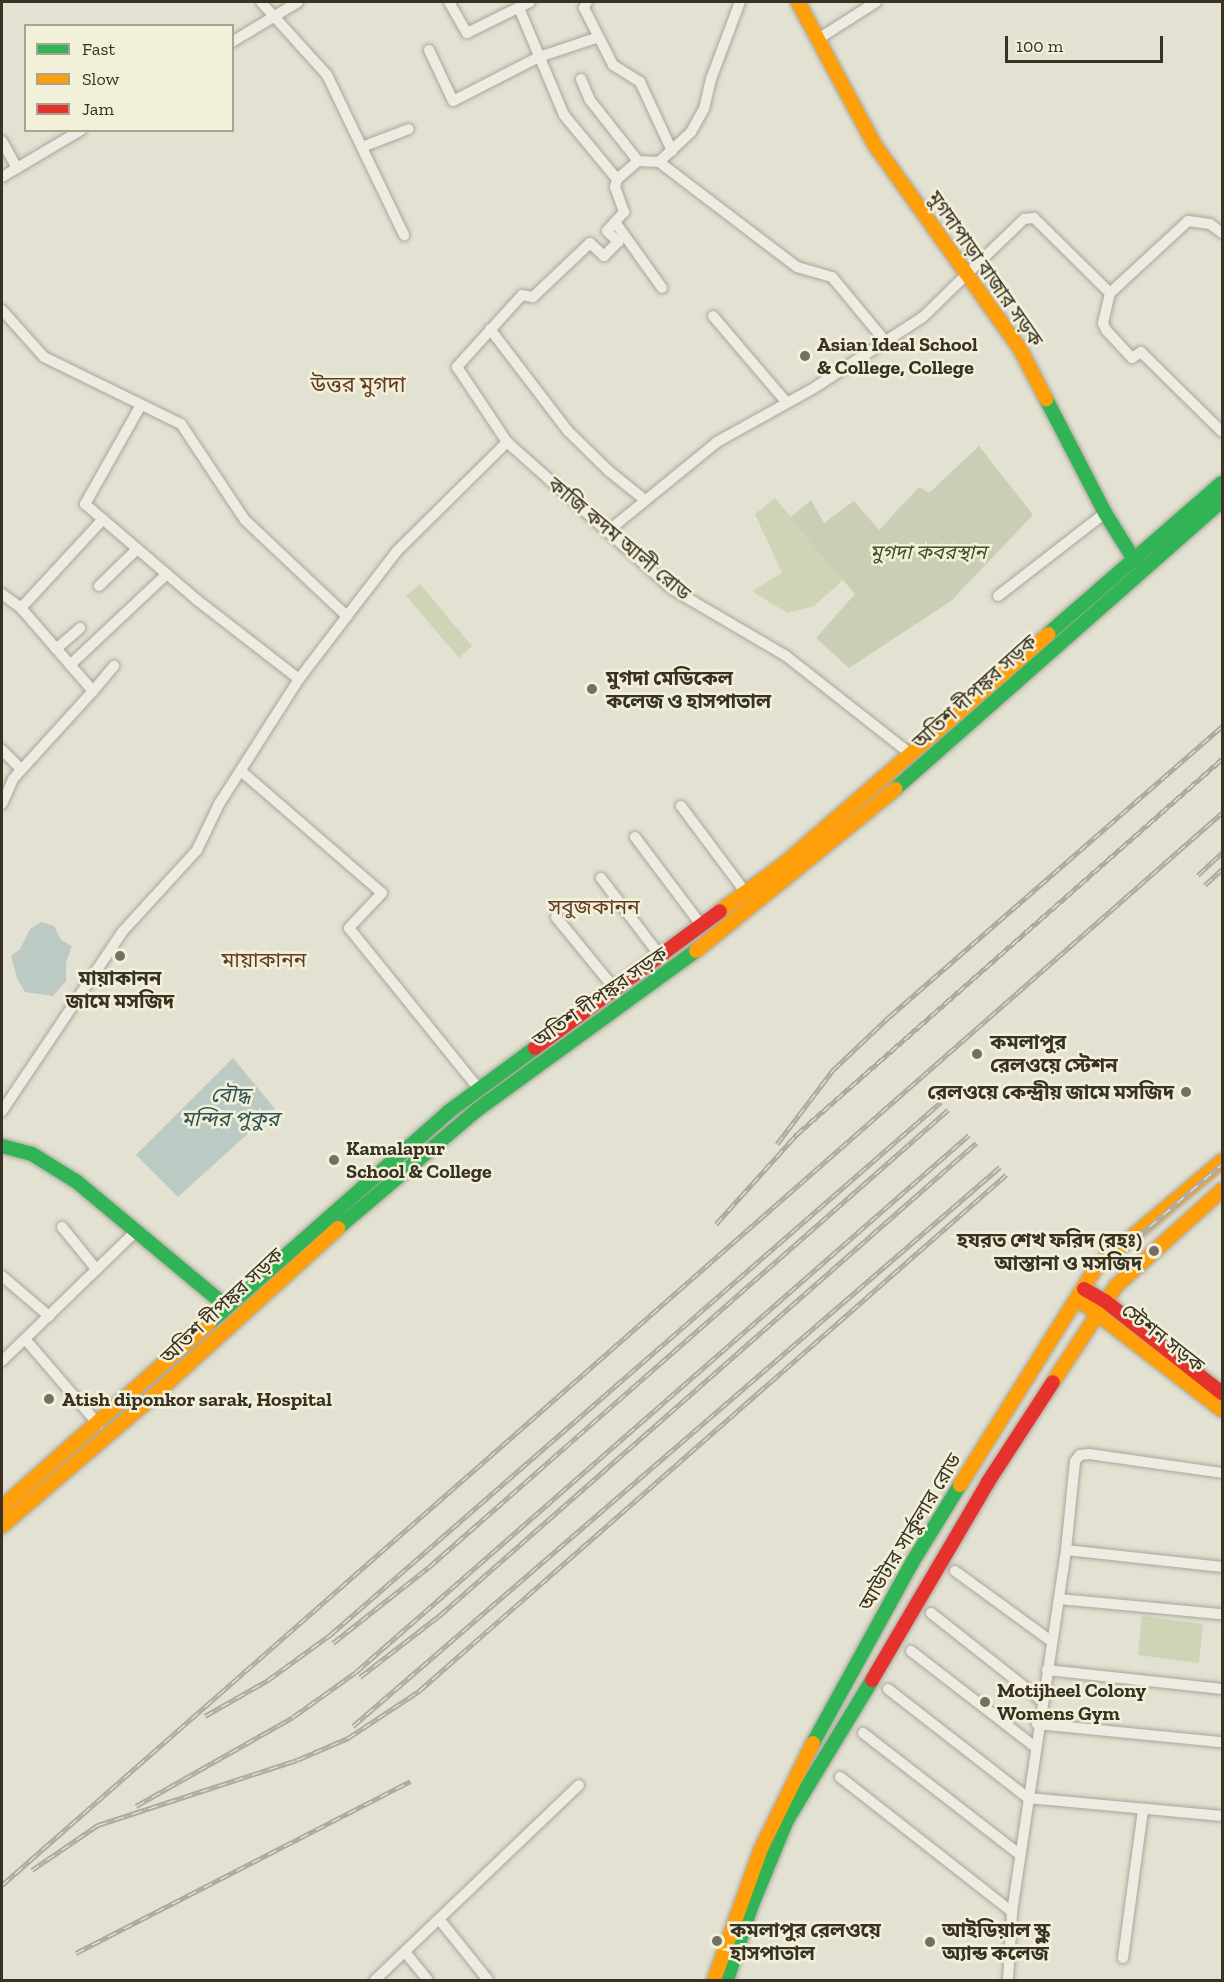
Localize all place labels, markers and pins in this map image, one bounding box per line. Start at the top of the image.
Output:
place label: Asian Ideal School & College, College [817,332,978,379]
marker: Asian Ideal School & College, College [798,349,812,363]
place label: মুগদা মেডিকেল কলেজ ও হাসপাতাল [606,666,771,713]
marker: মুগদা মেডিকেল কলেজ ও হাসপাতাল [583,680,601,698]
marker: মায়াকানন জামে মসজিদ [113,949,127,963]
place label: মায়াকানন জামে মসজিদ [66,966,174,1013]
place label: কমলাপুর রেলওয়ে স্টেশন [990,1030,1118,1077]
marker: কমলাপুর রেলওয়ে স্টেশন [968,1045,986,1063]
place label: রেলওয়ে কেন্দ্রীয় জামে মসজিদ [927,1080,1174,1104]
marker: রেলওয়ে কেন্দ্রীয় জামে মসজিদ [1179,1085,1193,1099]
place label: Kamalapur School & College [346,1136,492,1183]
marker: Kamalapur School & College [327,1153,341,1167]
place label: হযরত শেখ ফরিদ (রহঃ) আস্তানা ও মসজিদ [957,1228,1142,1275]
marker: হযরত শেখ ফরিদ (রহঃ) আস্তানা ও মসজিদ [1147,1244,1161,1258]
place label: Atish diponkor sarak, Hospital [62,1387,332,1411]
marker: Atish diponkor sarak, Hospital [40,1390,58,1408]
place label: Motijheel Colony Womens Gym [997,1678,1146,1725]
marker: Motijheel Colony Womens Gym [978,1695,992,1709]
place label: কমলাপুর রেলওয়ে হাসপাতাল [730,1918,881,1965]
place label: আইডিয়াল স্কুল অ্যান্ড কলেজ [942,1918,1050,1965]
marker: কমলাপুর রেলওয়ে হাসপাতাল [708,1932,726,1950]
marker: আইডিয়াল স্কুল অ্যান্ড কলেজ [923,1935,937,1949]

